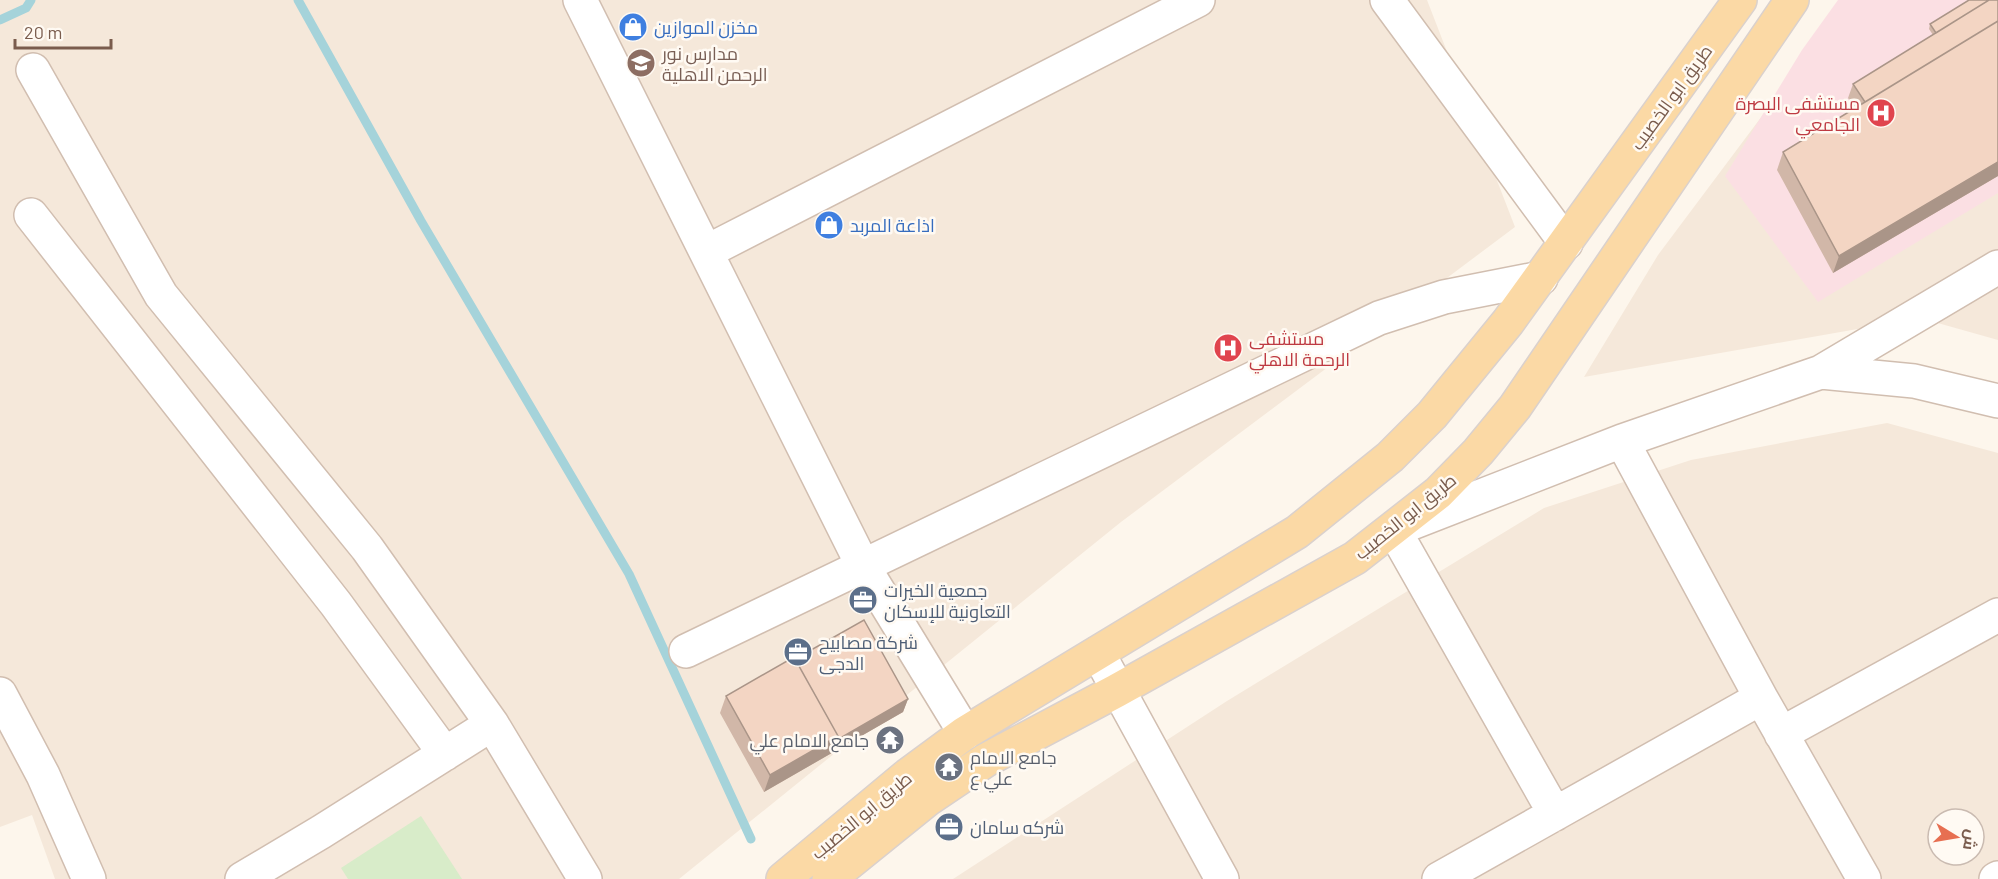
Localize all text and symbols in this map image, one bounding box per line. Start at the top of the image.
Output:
shop icon: مخزن الموازين [617,11,649,43]
scale bar [15,12,111,50]
place label: مخزن الموازين [654,16,758,39]
text: 20 m [24,21,62,43]
street label: طريق ابو الخصيب [1626,40,1718,155]
place label: مدارس نور الرحمن الاهلية [661,42,768,86]
school or university icon: مدارس نور الرحمن الاهلية [625,47,657,79]
place label: مستشفى البصرة الجامعي [1735,92,1860,139]
hospital icon: مستشفى البصرة الجامعي [1865,97,1897,129]
shop icon: اذاعة المربد [813,209,845,241]
place label: اذاعة المربد [850,214,935,237]
place label: مستشفى الرحمة الاهلي [1249,327,1350,374]
hospital icon: مستشفى الرحمة الاهلي [1212,332,1244,364]
street label: طريق ابو الخصيب [1350,468,1462,565]
place label: جمعية الخيرات التعاونية للإسكان [884,579,1011,623]
office icon: جمعية الخيرات التعاونية للإسكان [847,584,879,616]
place label: شركة مصابيح الدجى [819,631,918,675]
office icon: شركة مصابيح الدجى [782,636,814,668]
temple icon: جامع الامام علي [874,724,906,756]
place label: جامع الامام علي [749,729,869,755]
place label: جامع الامام علي ع [970,746,1056,793]
temple icon: جامع الامام علي ع [933,751,965,783]
street label: طريق ابو الخصيب [806,767,917,865]
north arrow [1926,807,1986,867]
office icon: شركه سامان [933,811,965,843]
place label: شركه سامان [970,816,1064,839]
text: ش [1959,828,1982,852]

